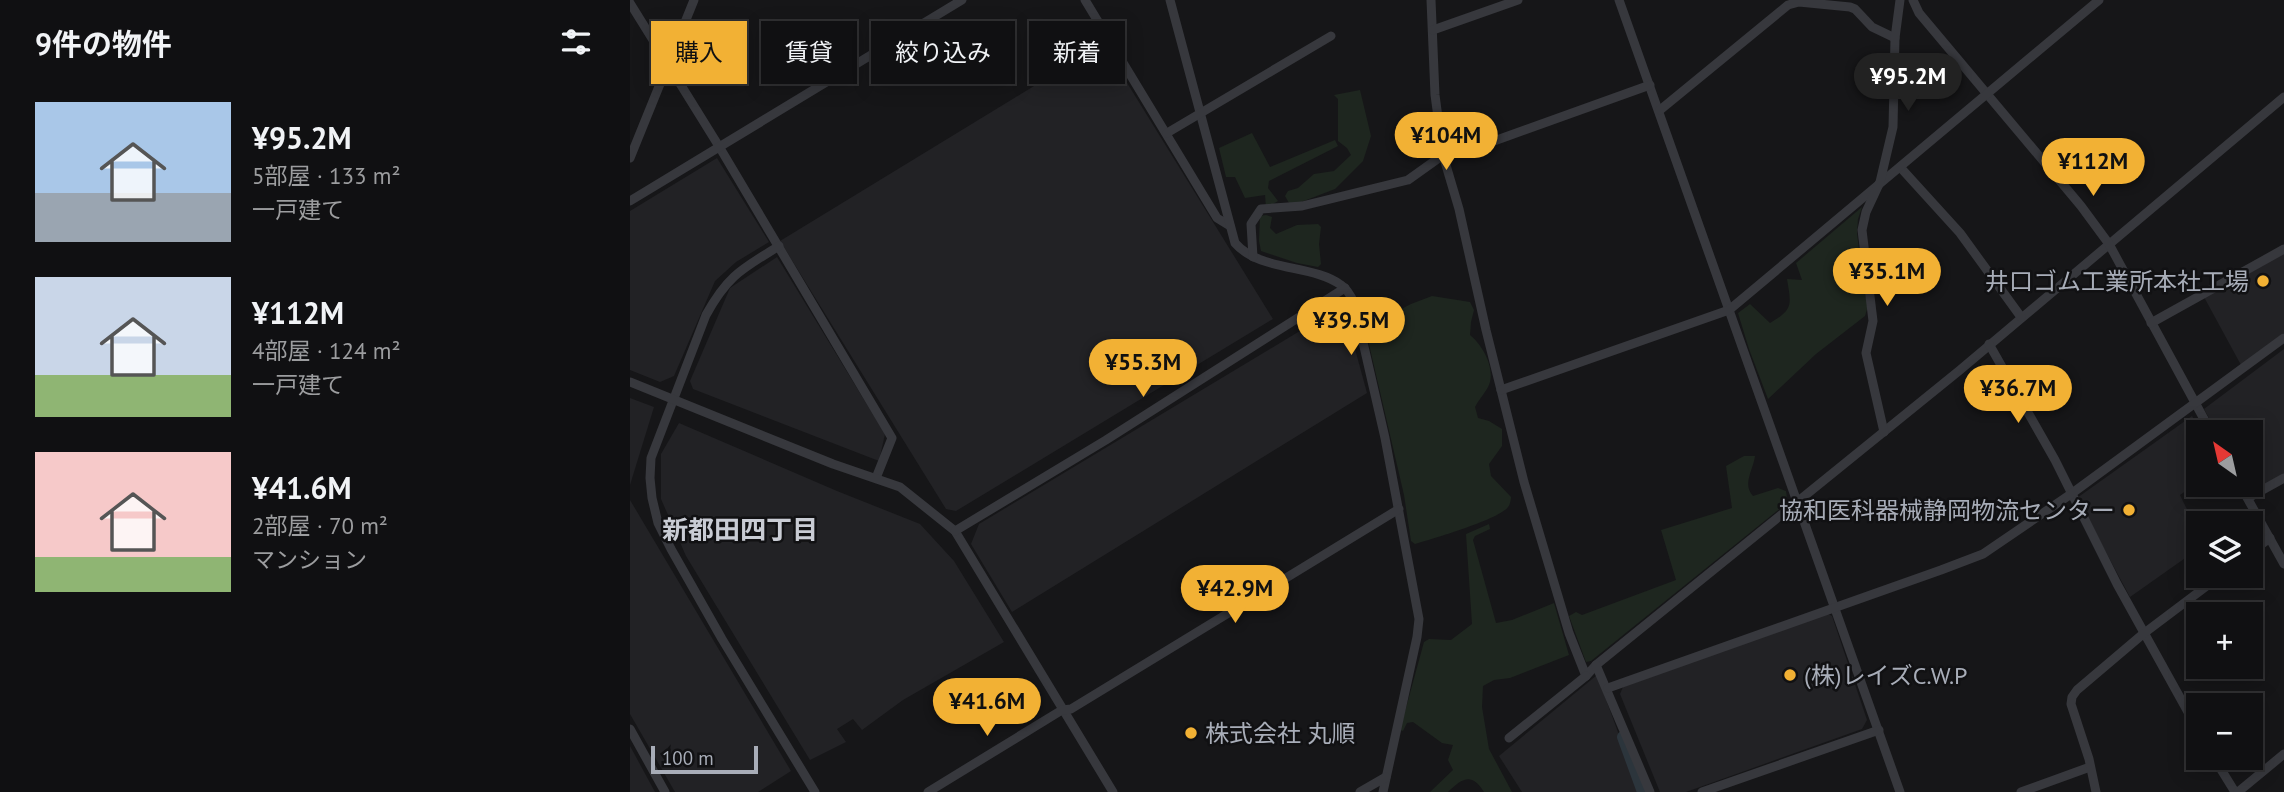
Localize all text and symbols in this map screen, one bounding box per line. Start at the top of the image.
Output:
chip: 購入 [651,21,747,84]
chip: 賃貸 [761,21,857,84]
chip: 絞り込み [871,21,1015,84]
chip: 新着 [1029,21,1125,84]
icon: filters [557,23,595,61]
text: 9件の物件 [35,24,172,63]
pin: ¥95.2M [1851,54,1965,113]
text: ¥95.2M [1870,61,1946,90]
pin: ¥104M [1397,113,1495,172]
text: ¥95.2M [252,118,351,157]
text: ¥104M [1411,120,1481,149]
icon: home [91,130,175,214]
pin: ¥112M [2044,138,2142,198]
text: ¥112M [2058,146,2128,175]
text: 5部屋 · 133 m² [252,161,400,190]
text: 一戸建て [252,195,344,224]
pin: ¥35.1M [1830,248,1944,308]
text: ¥35.1M [1849,256,1925,285]
place label: 井口ゴム工業所本社工場 [1985,266,2249,297]
marker: 井口ゴム工業所本社工場 [2255,273,2271,289]
text: ¥112M [252,293,344,332]
pin: ¥39.5M [1294,298,1408,357]
icon: home [91,305,175,389]
text: ¥39.5M [1313,305,1389,334]
text: 4部屋 · 124 m² [252,336,400,365]
pin: ¥55.3M [1086,340,1200,399]
text: ¥55.3M [1105,347,1181,376]
pin: ¥36.7M [1961,366,2075,425]
text: 一戸建て [252,370,344,399]
text: ¥36.7M [1980,373,2056,402]
north arrow [2186,420,2263,497]
map controls [2186,420,2263,770]
text: ¥41.6M [252,468,351,507]
icon: home [91,480,175,564]
place label: 協和医科器械静岡物流センター [1779,495,2115,526]
marker: 協和医科器械静岡物流センター [2121,502,2137,518]
text: 2部屋 · 70 m² [252,511,388,540]
button: layers [2186,511,2263,588]
district label: 新都田四丁目 [662,513,818,546]
text: マンション [252,545,367,574]
pin: ¥42.9M [1178,566,1292,625]
text: ¥42.9M [1197,573,1273,602]
button: + [2186,602,2263,679]
place label: (株)レイズC.W.P [1804,660,1968,691]
marker: (株)レイズC.W.P [1782,667,1798,683]
pin: ¥41.6M [930,678,1044,738]
text: ¥41.6M [949,686,1025,715]
button: − [2186,693,2263,770]
place label: 株式会社 丸順 [1205,718,1355,749]
marker: 株式会社 丸順 [1183,725,1199,741]
scale bar [651,743,758,775]
text: 100 m [662,746,714,770]

